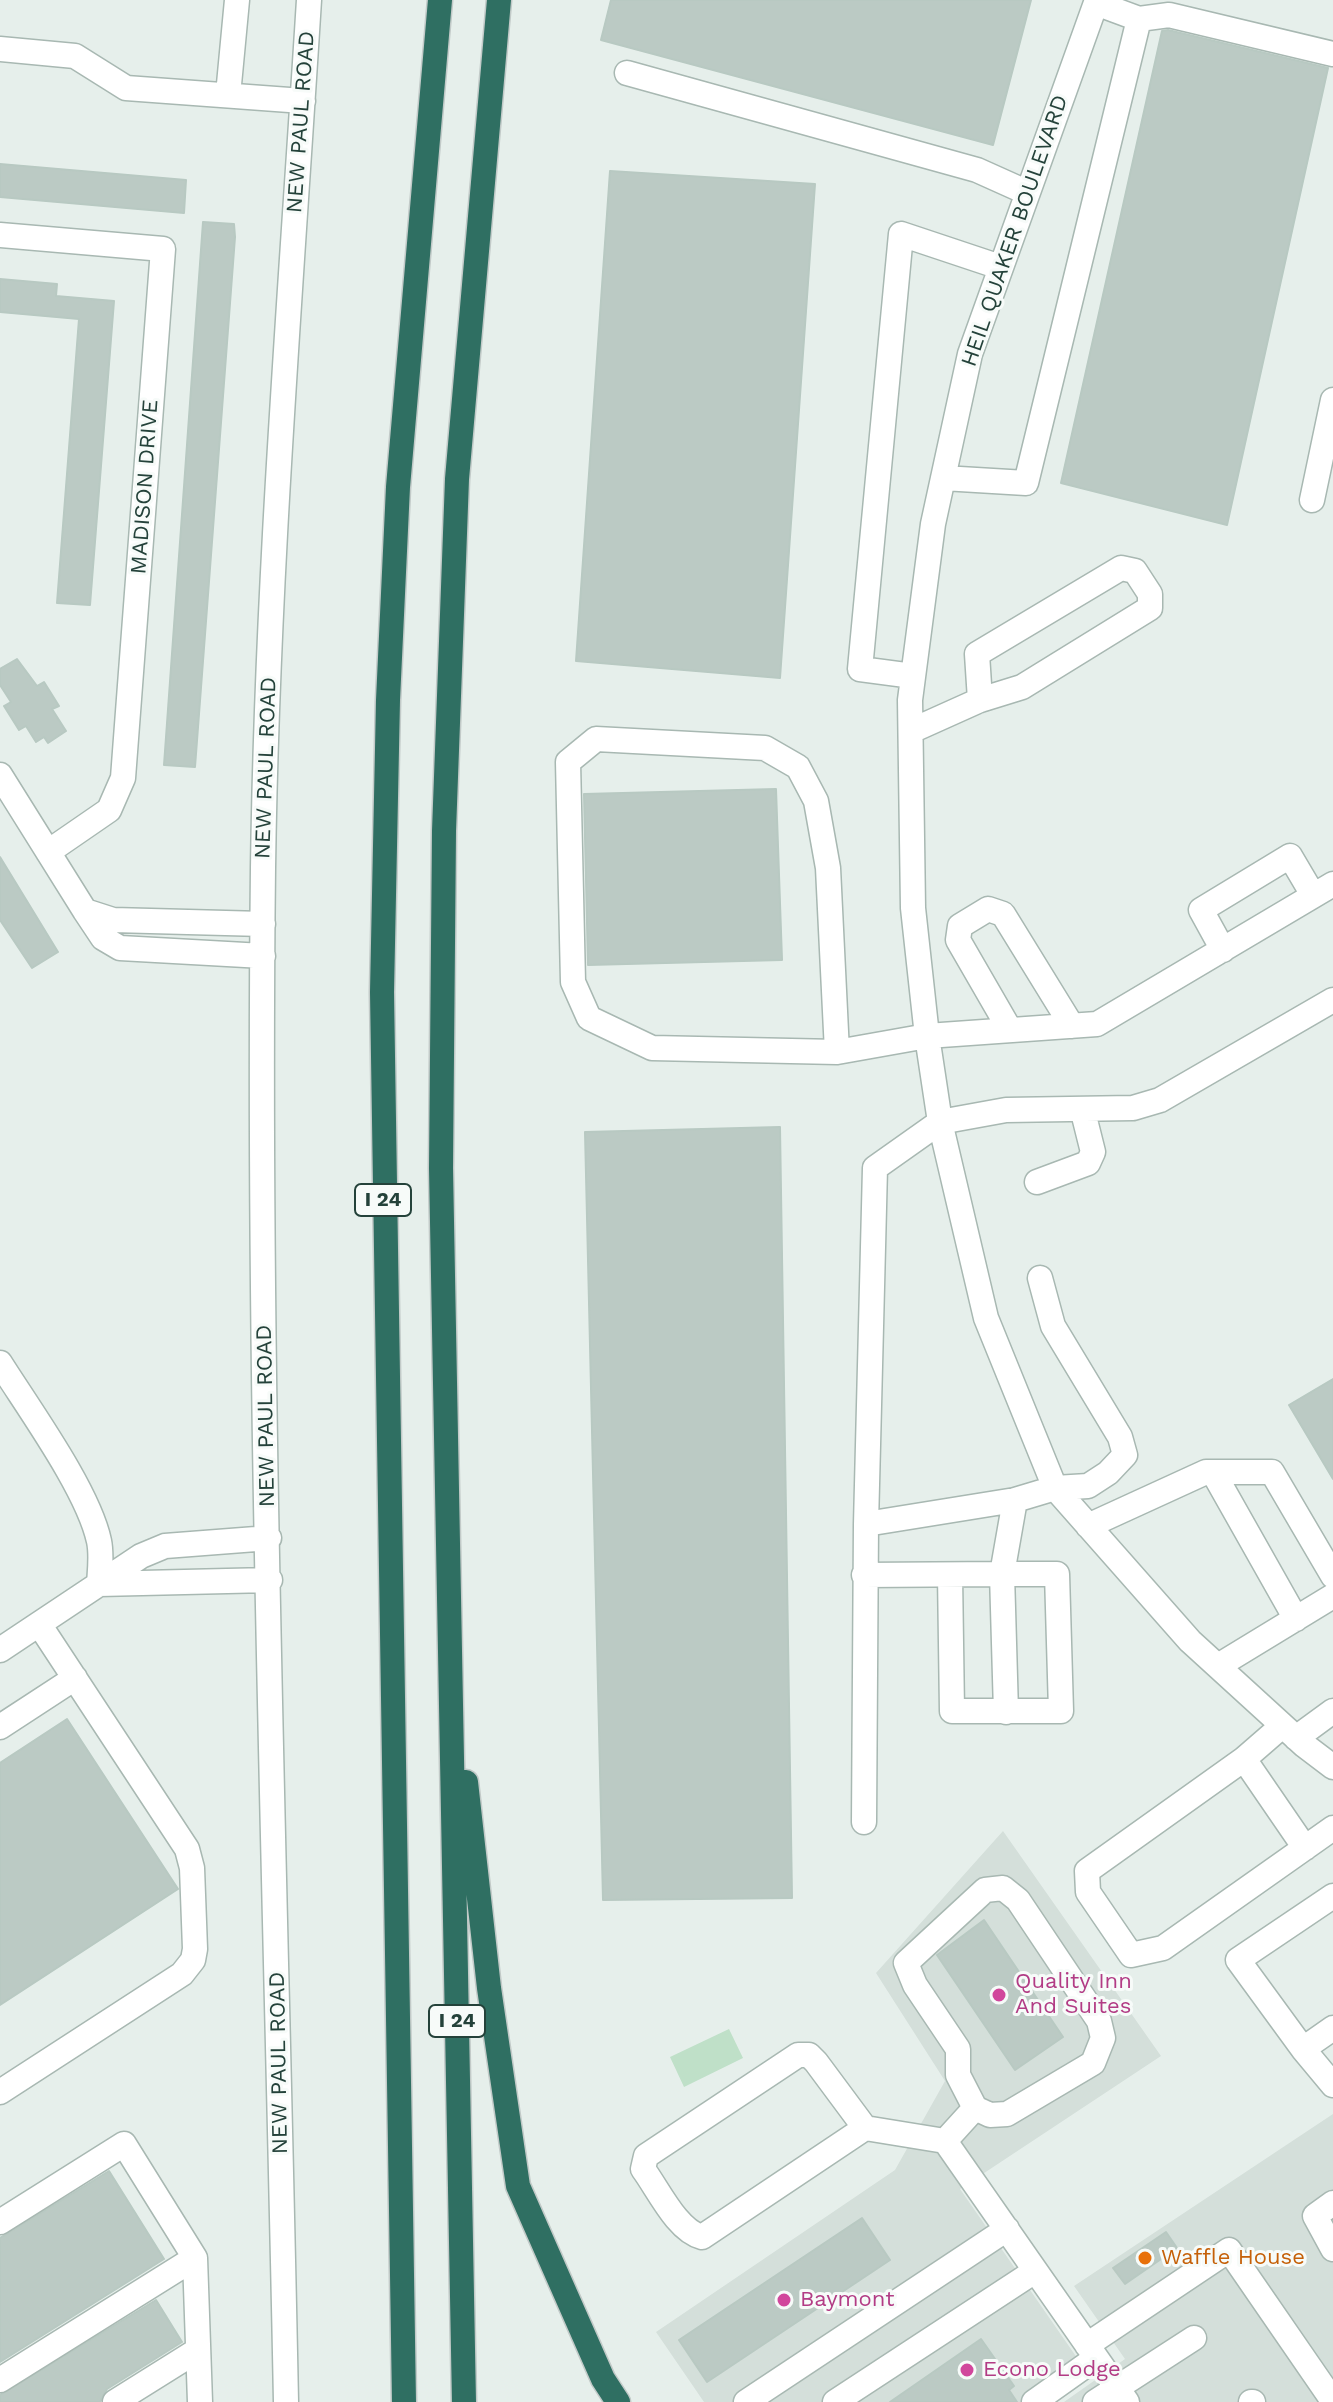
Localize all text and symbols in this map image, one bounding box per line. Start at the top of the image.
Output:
street label: NEW PAUL ROAD [281,30,321,214]
street label: HEIL QUAKER BOULEVARD [956,92,1074,370]
street label: MADISON DRIVE [126,399,164,575]
street label: NEW PAUL ROAD [250,676,282,860]
road number: I 24 [355,1184,411,1216]
street label: NEW PAUL ROAD [251,1325,281,1507]
place label: Quality Inn And Suites [1015,1969,1132,2020]
street label: NEW PAUL ROAD [264,1972,294,2154]
marker: Quality Inn And Suites [990,1986,1008,2004]
road number: I 24 [429,2005,485,2037]
place label: Waffle House [1161,2245,1305,2271]
marker: Waffle House [1136,2249,1154,2267]
place label: Baymont [800,2287,894,2313]
marker: Baymont [775,2291,793,2309]
place label: Econo Lodge [983,2357,1121,2383]
marker: Econo Lodge [958,2361,976,2379]

